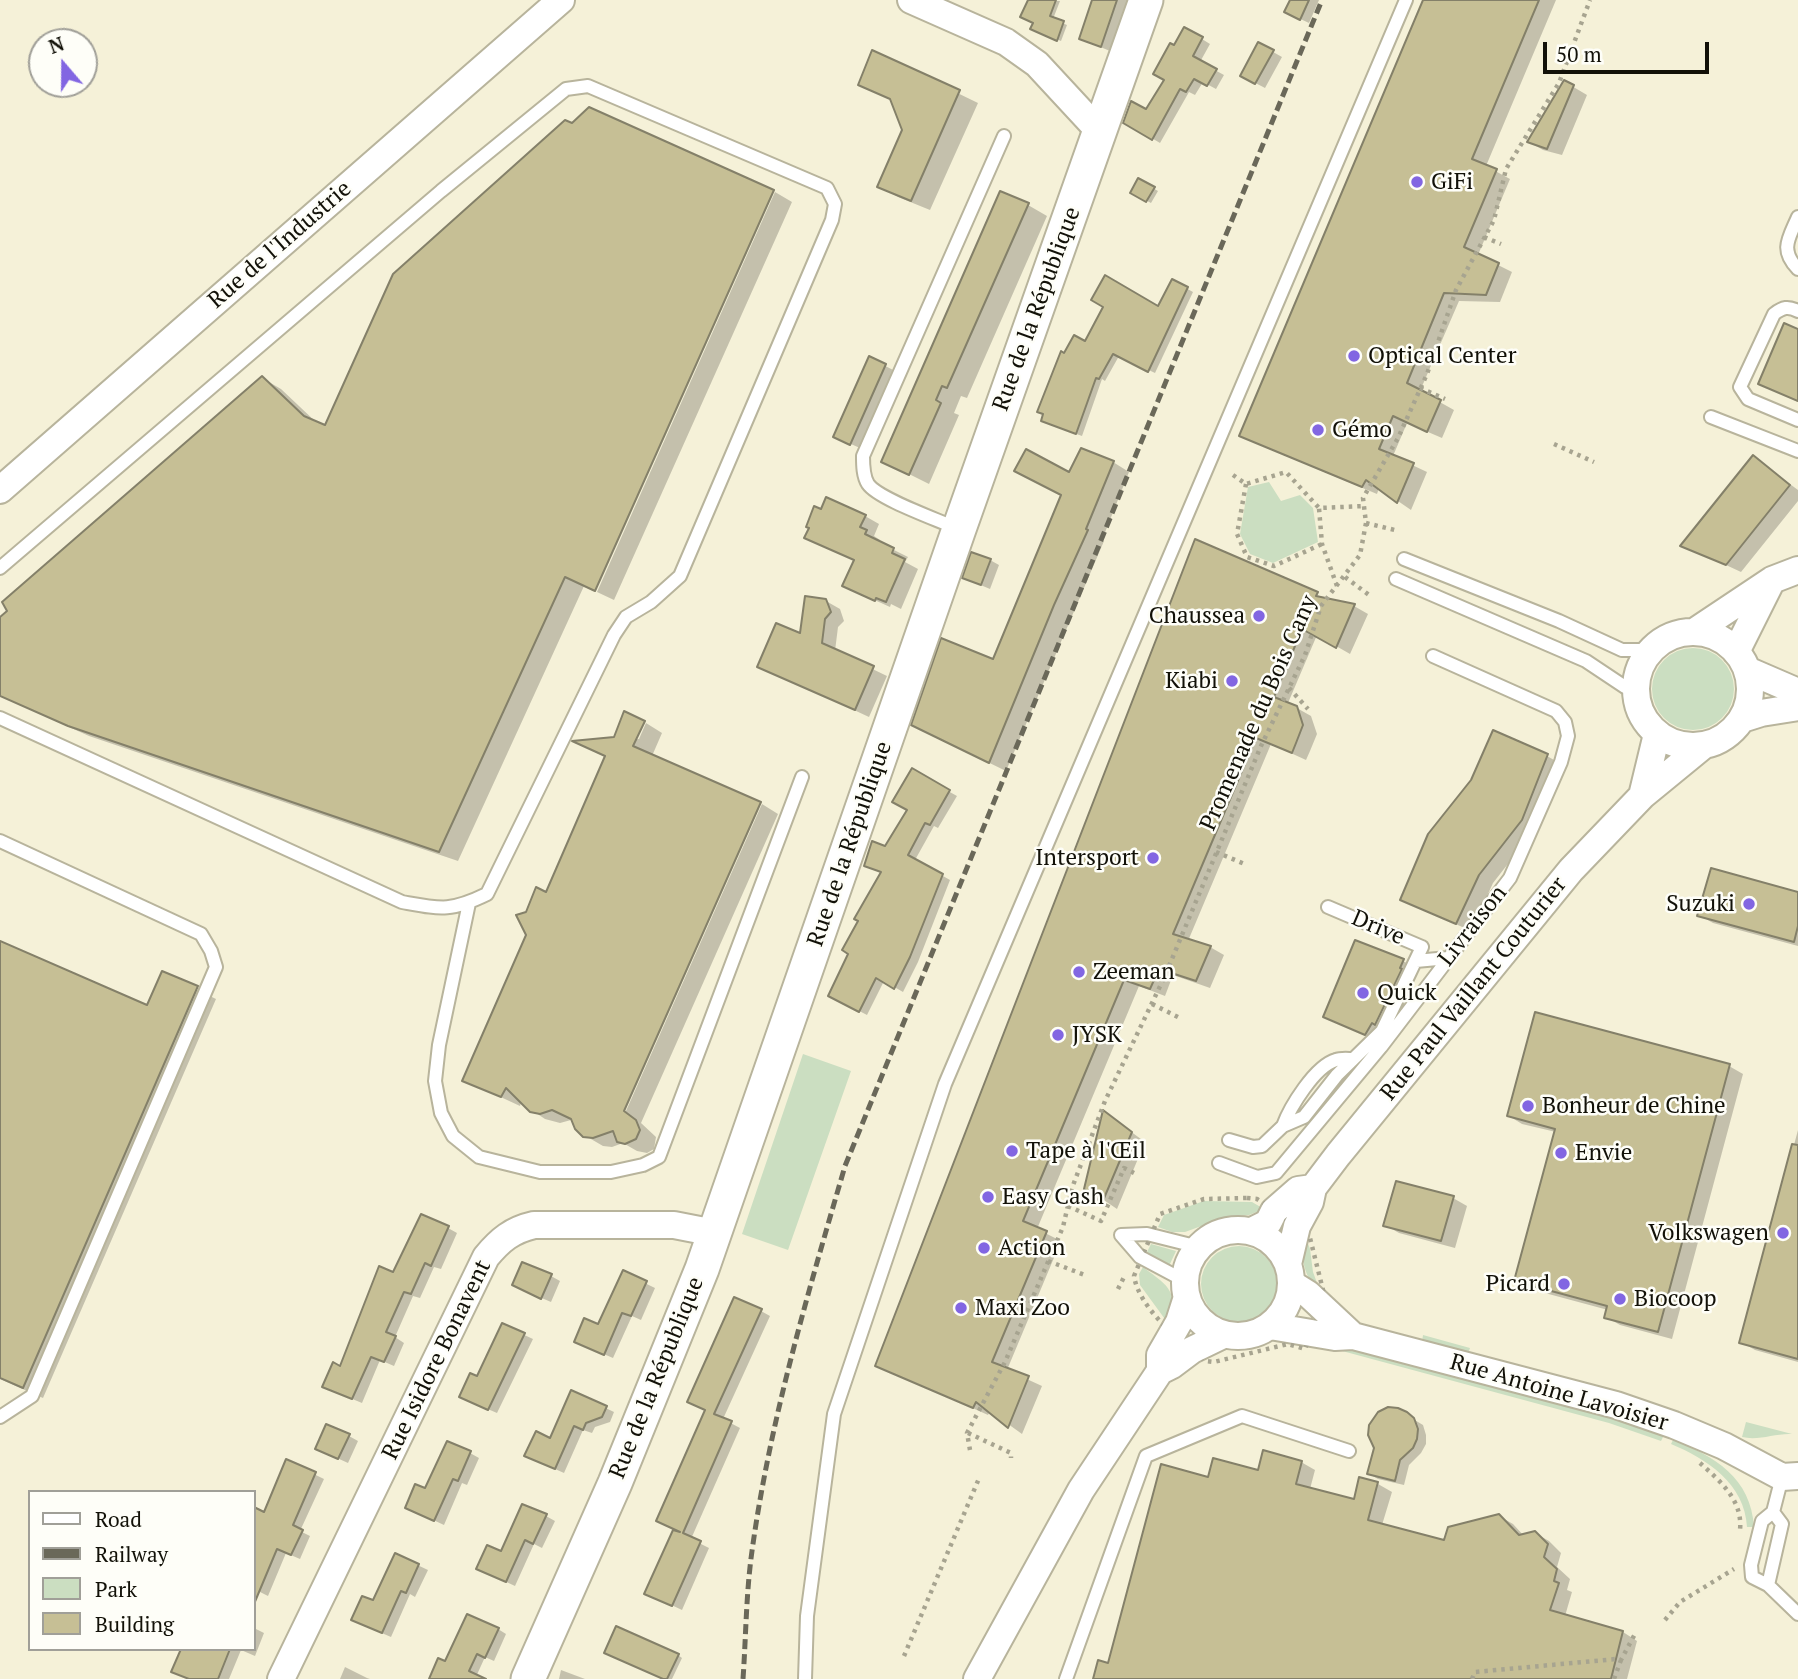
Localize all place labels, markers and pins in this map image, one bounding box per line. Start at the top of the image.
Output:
place label: GiFi [1431,168,1473,196]
marker: GiFi [1409,174,1425,190]
place label: Optical Center [1368,342,1517,370]
marker: Optical Center [1346,348,1362,364]
place label: Gémo [1332,416,1392,444]
marker: Gémo [1310,422,1326,438]
place label: Chaussea [1149,602,1245,630]
marker: Chaussea [1251,608,1267,624]
place label: Kiabi [1165,667,1218,695]
marker: Kiabi [1224,673,1240,689]
place label: Intersport [1035,844,1139,872]
marker: Intersport [1145,850,1161,866]
place label: Suzuki [1666,890,1735,918]
marker: Suzuki [1741,896,1757,912]
place label: Zeeman [1093,958,1175,986]
marker: Zeeman [1071,964,1087,980]
place label: Quick [1377,979,1437,1007]
marker: Quick [1355,985,1371,1001]
place label: JYSK [1072,1021,1122,1049]
marker: JYSK [1050,1027,1066,1043]
place label: Bonheur de Chine [1542,1092,1726,1120]
marker: Bonheur de Chine [1520,1098,1536,1114]
place label: Tape à l'Œil [1026,1137,1146,1165]
place label: Envie [1575,1139,1632,1167]
marker: Tape à l'Œil [1004,1143,1020,1159]
marker: Envie [1553,1145,1569,1161]
place label: Easy Cash [1002,1183,1104,1211]
marker: Easy Cash [980,1189,996,1205]
place label: Volkswagen [1648,1219,1769,1247]
marker: Volkswagen [1775,1225,1791,1241]
place label: Action [998,1234,1065,1262]
marker: Action [976,1240,992,1256]
place label: Picard [1485,1270,1550,1298]
marker: Picard [1556,1276,1572,1292]
place label: Biocoop [1634,1285,1717,1313]
marker: Biocoop [1612,1291,1628,1307]
place label: Maxi Zoo [975,1294,1070,1322]
marker: Maxi Zoo [953,1300,969,1316]

